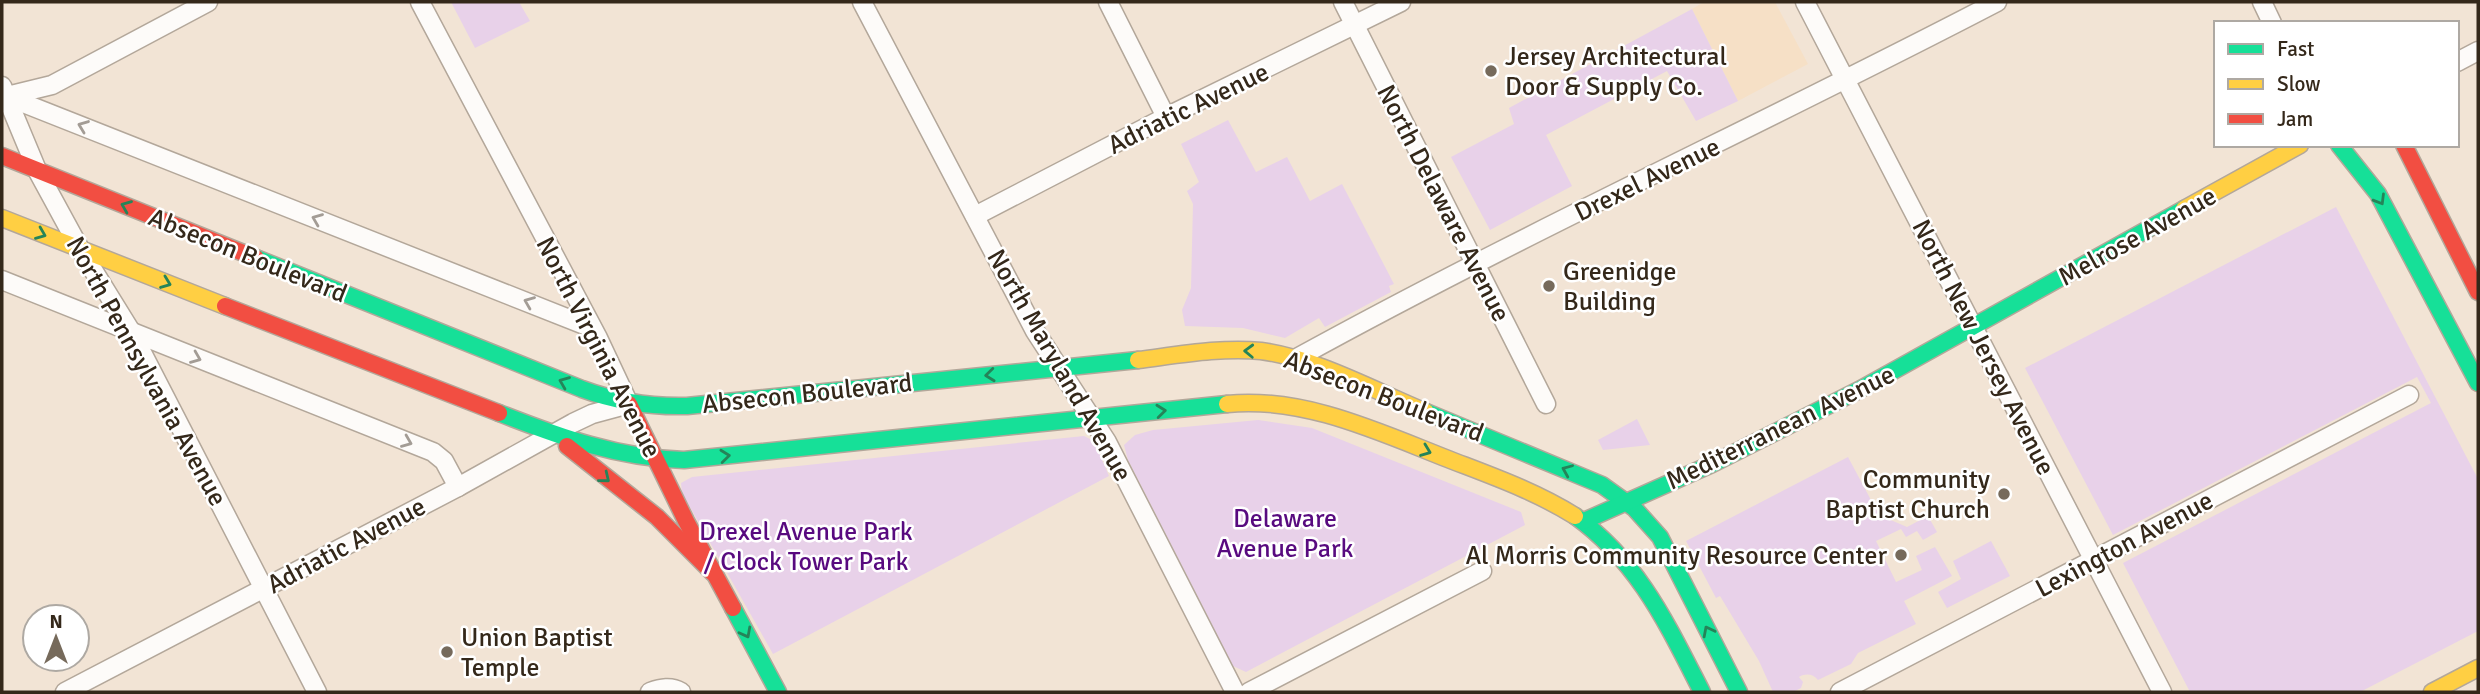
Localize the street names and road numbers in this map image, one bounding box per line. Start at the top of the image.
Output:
street label: Adriatic Avenue [1103,56,1274,162]
street label: North Delaware Avenue [1369,80,1517,327]
street label: Drexel Avenue [1569,131,1726,229]
street label: Melrose Avenue [2053,180,2222,293]
street label: Absecon Boulevard [144,202,352,310]
street label: North New Jersey Avenue [1905,214,2062,481]
street label: North Pennsylvania Avenue [59,231,234,512]
street label: North Virginia Avenue [529,232,668,463]
street label: North Maryland Avenue [980,244,1139,487]
street label: Absecon Boulevard [1279,344,1488,450]
street label: Mediterranean Avenue [1661,359,1900,497]
street label: Absecon Boulevard [700,367,914,421]
street label: Lexington Avenue [2030,485,2219,605]
street label: Adriatic Avenue [262,491,431,601]

